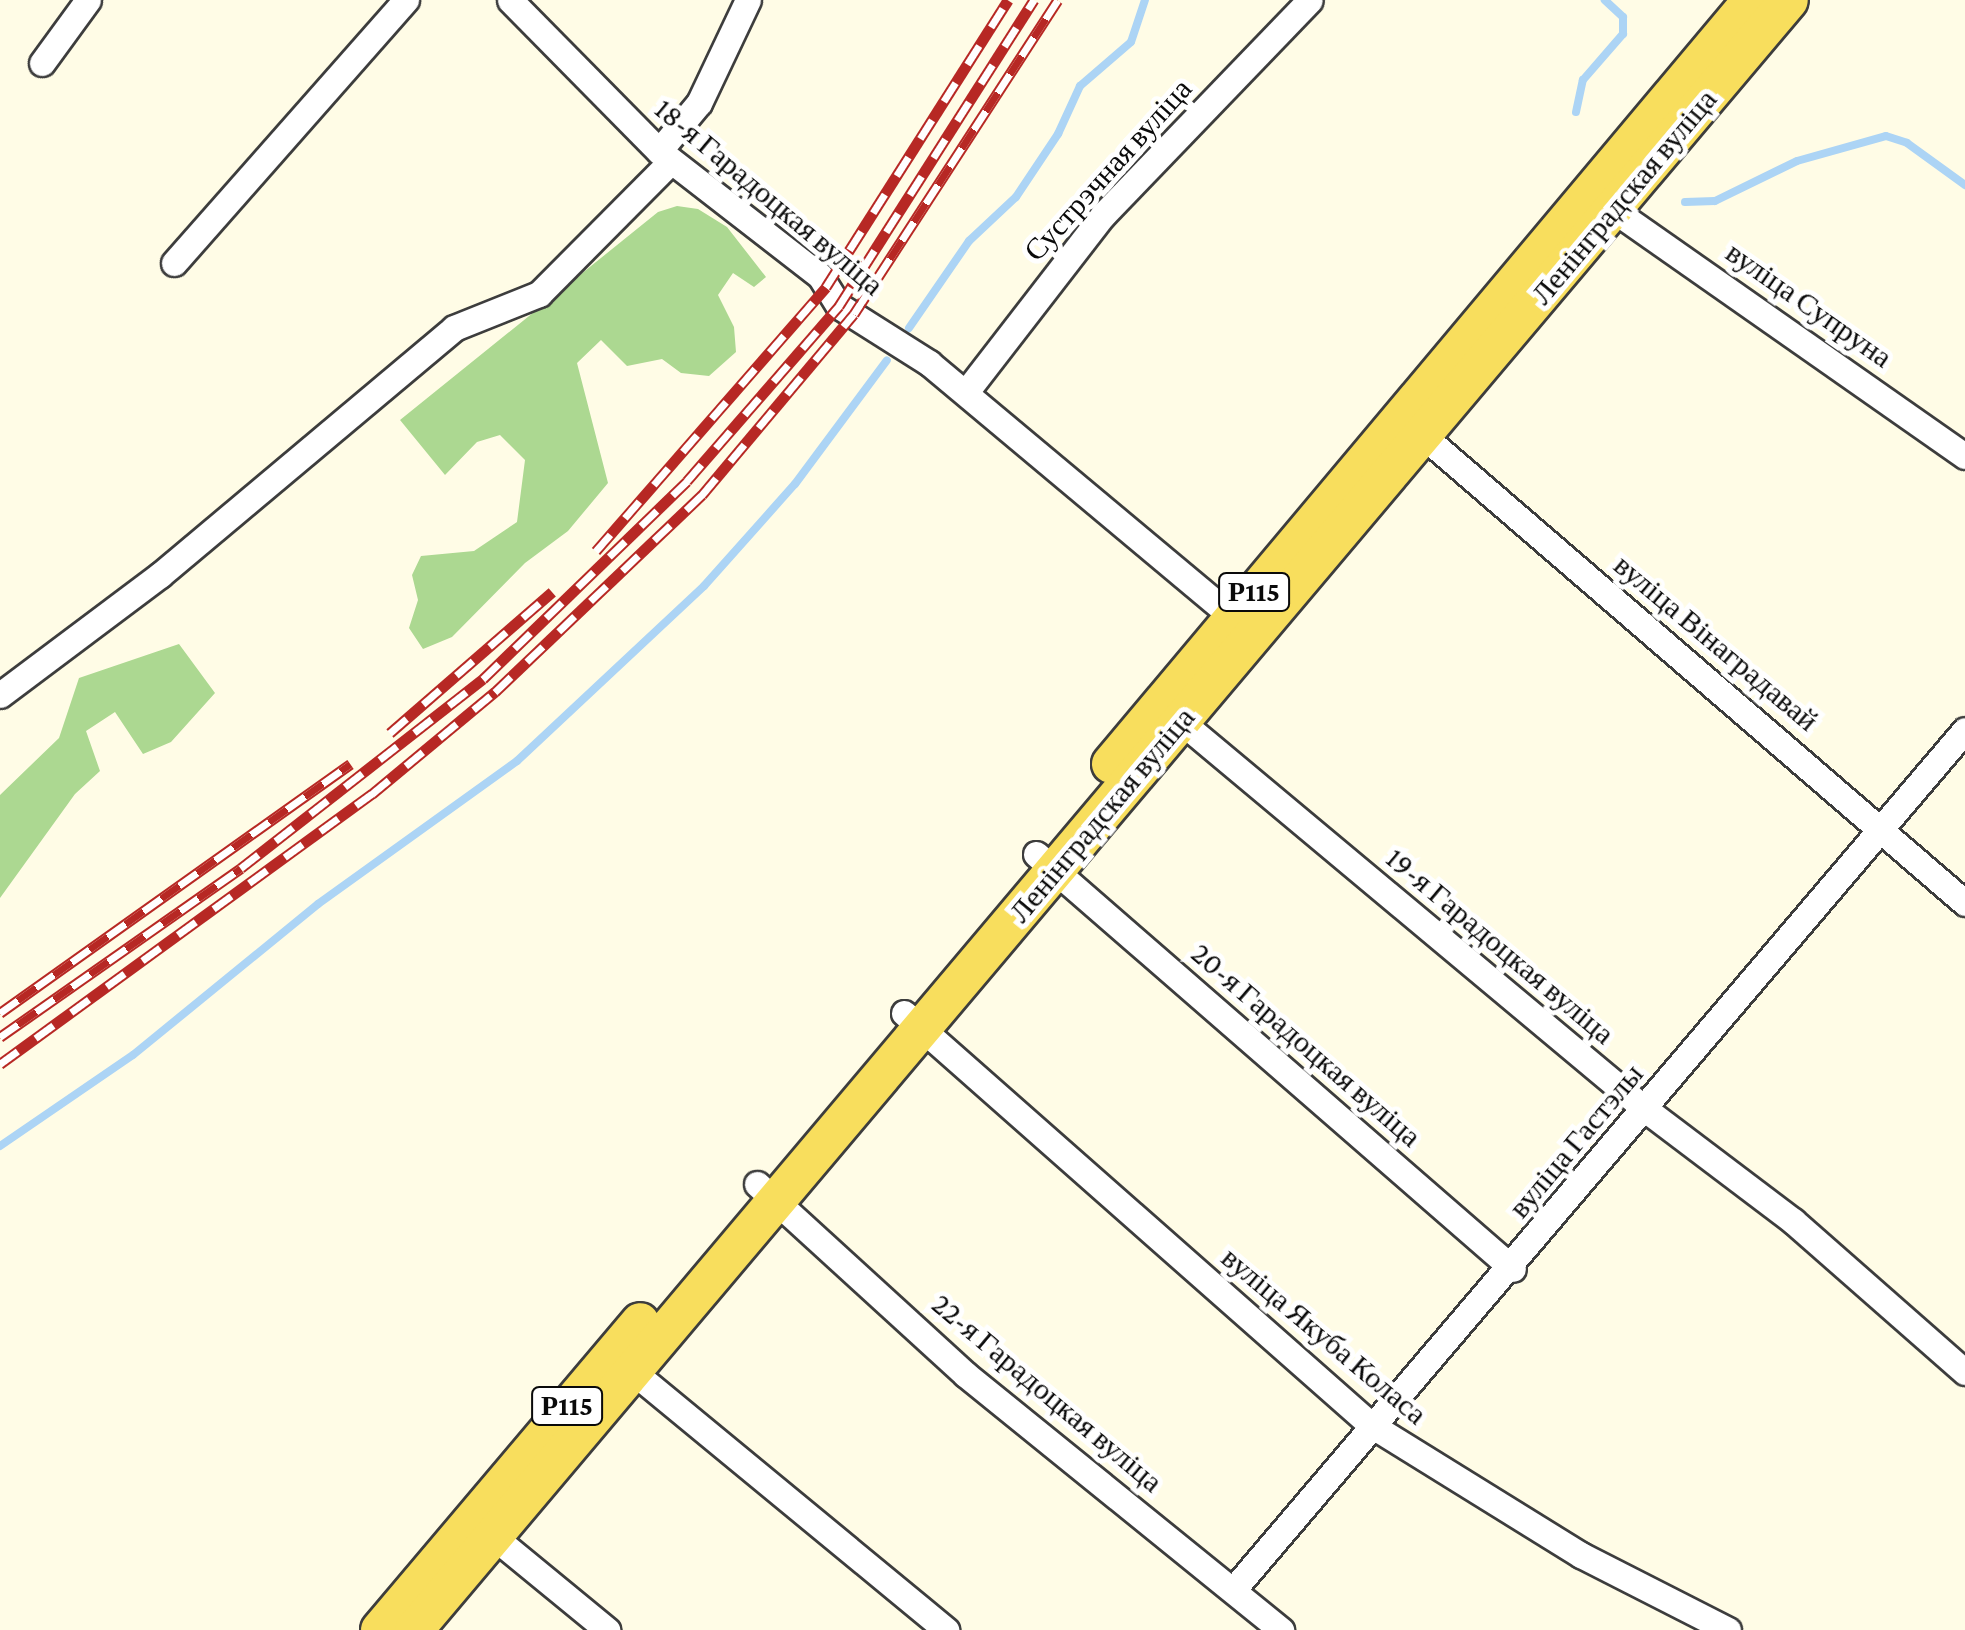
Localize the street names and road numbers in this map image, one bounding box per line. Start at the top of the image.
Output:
street label: Сустрэчная вуліца [1017,71,1199,269]
street label: Ленінградская вуліца [1524,82,1724,312]
street label: 18-я Гарадоцкая вуліца [647,91,891,303]
street label: вуліца Супруна [1719,234,1899,376]
street label: вуліца Вінаградавай [1607,547,1825,739]
road number: Р115 [1216,569,1292,615]
street label: Ленінградская вуліца [1002,700,1202,930]
street label: 19-я Гарадоцкая вуліца [1379,840,1621,1052]
street label: 20-я Гарадоцкая вуліца [1184,935,1428,1155]
street label: вуліца Гастэлы [1501,1057,1651,1225]
street label: вуліца Якуба Коласа [1214,1240,1434,1432]
street label: 22-я Гарадоцкая вуліца [924,1286,1170,1500]
road number: Р115 [530,1383,604,1429]

